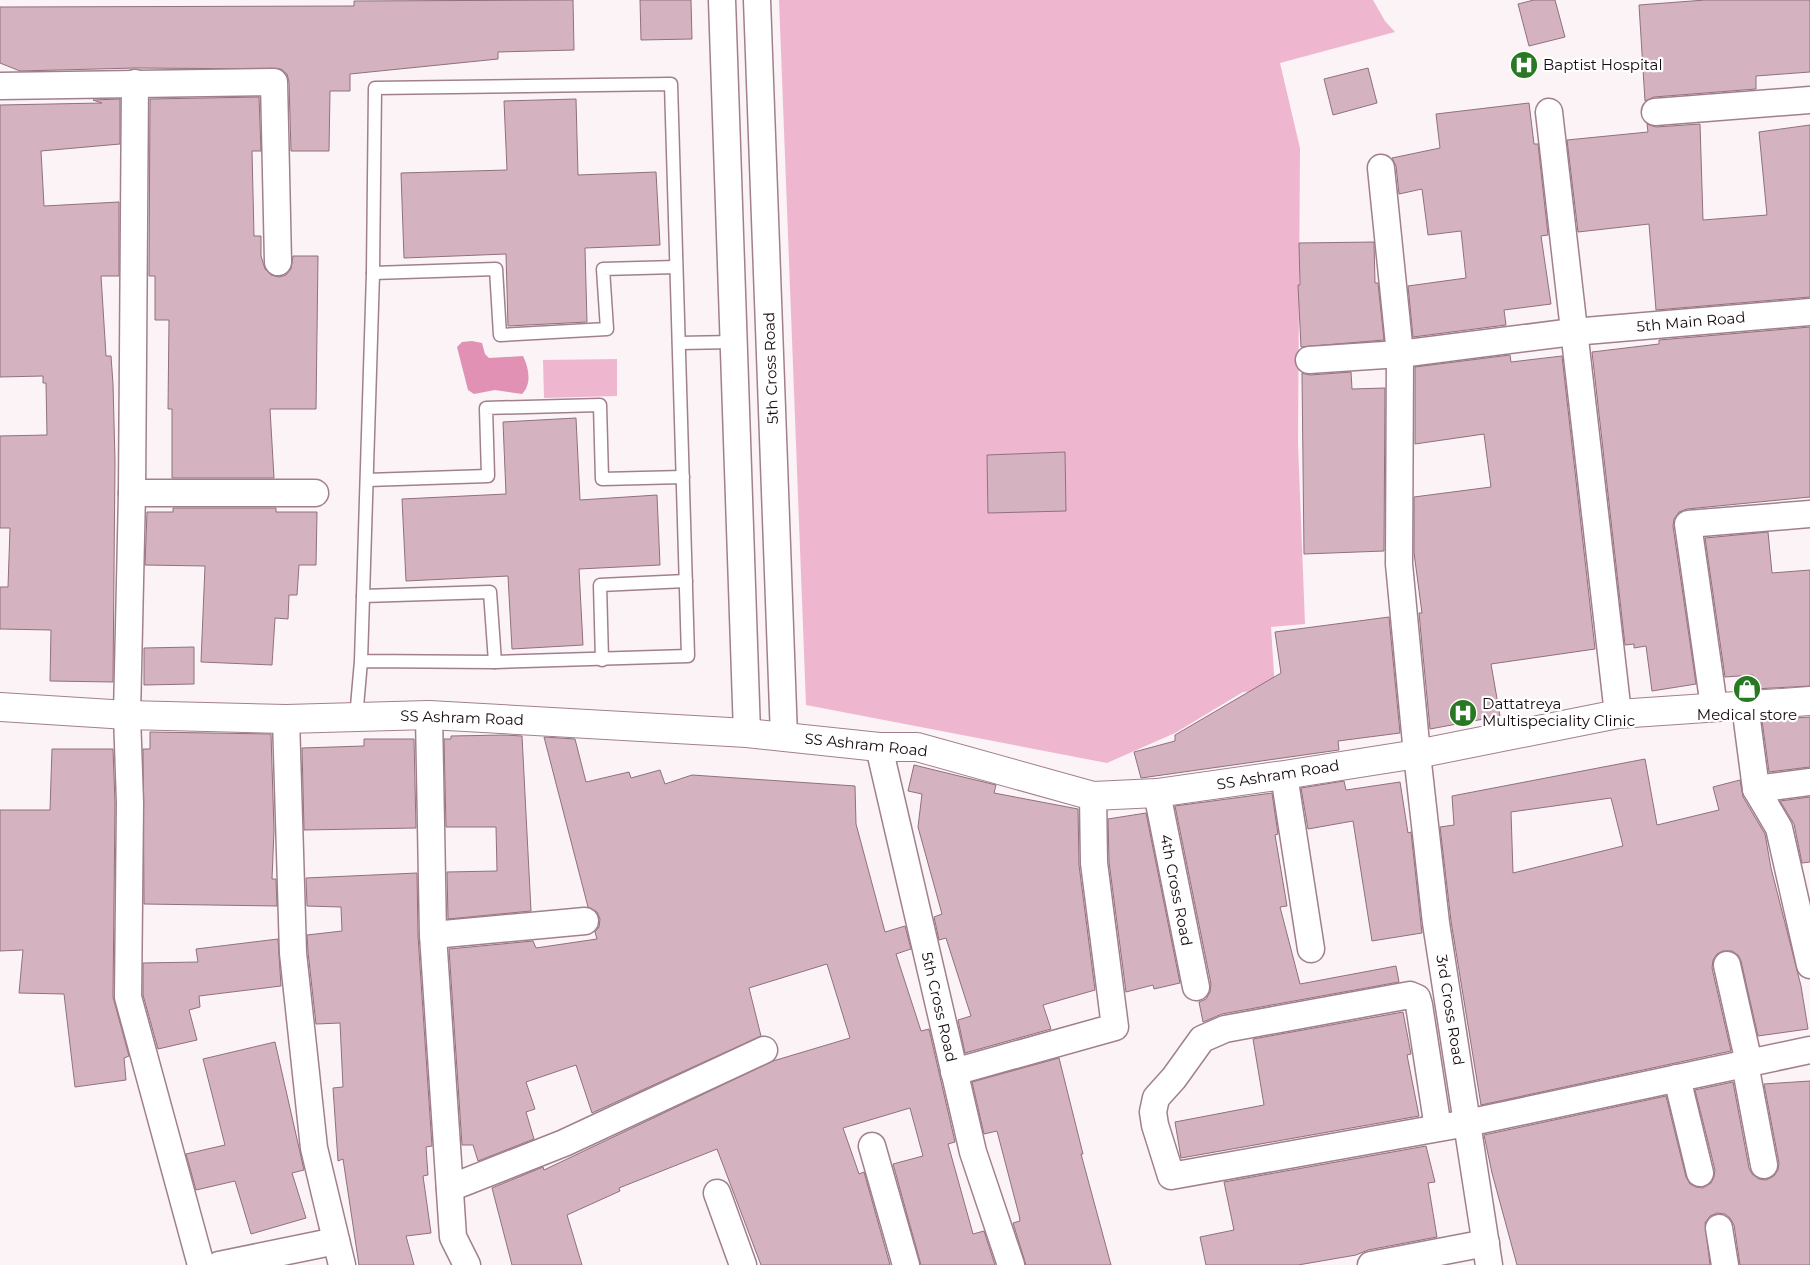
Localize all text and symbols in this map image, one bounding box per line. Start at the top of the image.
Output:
hospital icon: Baptist Hospital [1509,50,1539,80]
place label: Baptist Hospital [1543,55,1662,74]
street label: 5th Main Road [1636,307,1746,336]
street label: 5th Cross Road [759,312,782,424]
shop icon: Medical store [1732,674,1762,704]
place label: Dattatreya Multispeciality Clinic [1482,694,1635,730]
hospital icon: Dattatreya Multispeciality Clinic [1448,698,1478,728]
place label: Medical store [1697,705,1797,724]
street label: SS Ashram Road [400,706,524,729]
street label: SS Ashram Road [803,729,929,760]
street label: SS Ashram Road [1215,755,1341,794]
street label: 4th Cross Road [1156,832,1197,948]
street label: 5th Cross Road [918,950,961,1064]
street label: 3rd Cross Road [1432,953,1469,1067]

